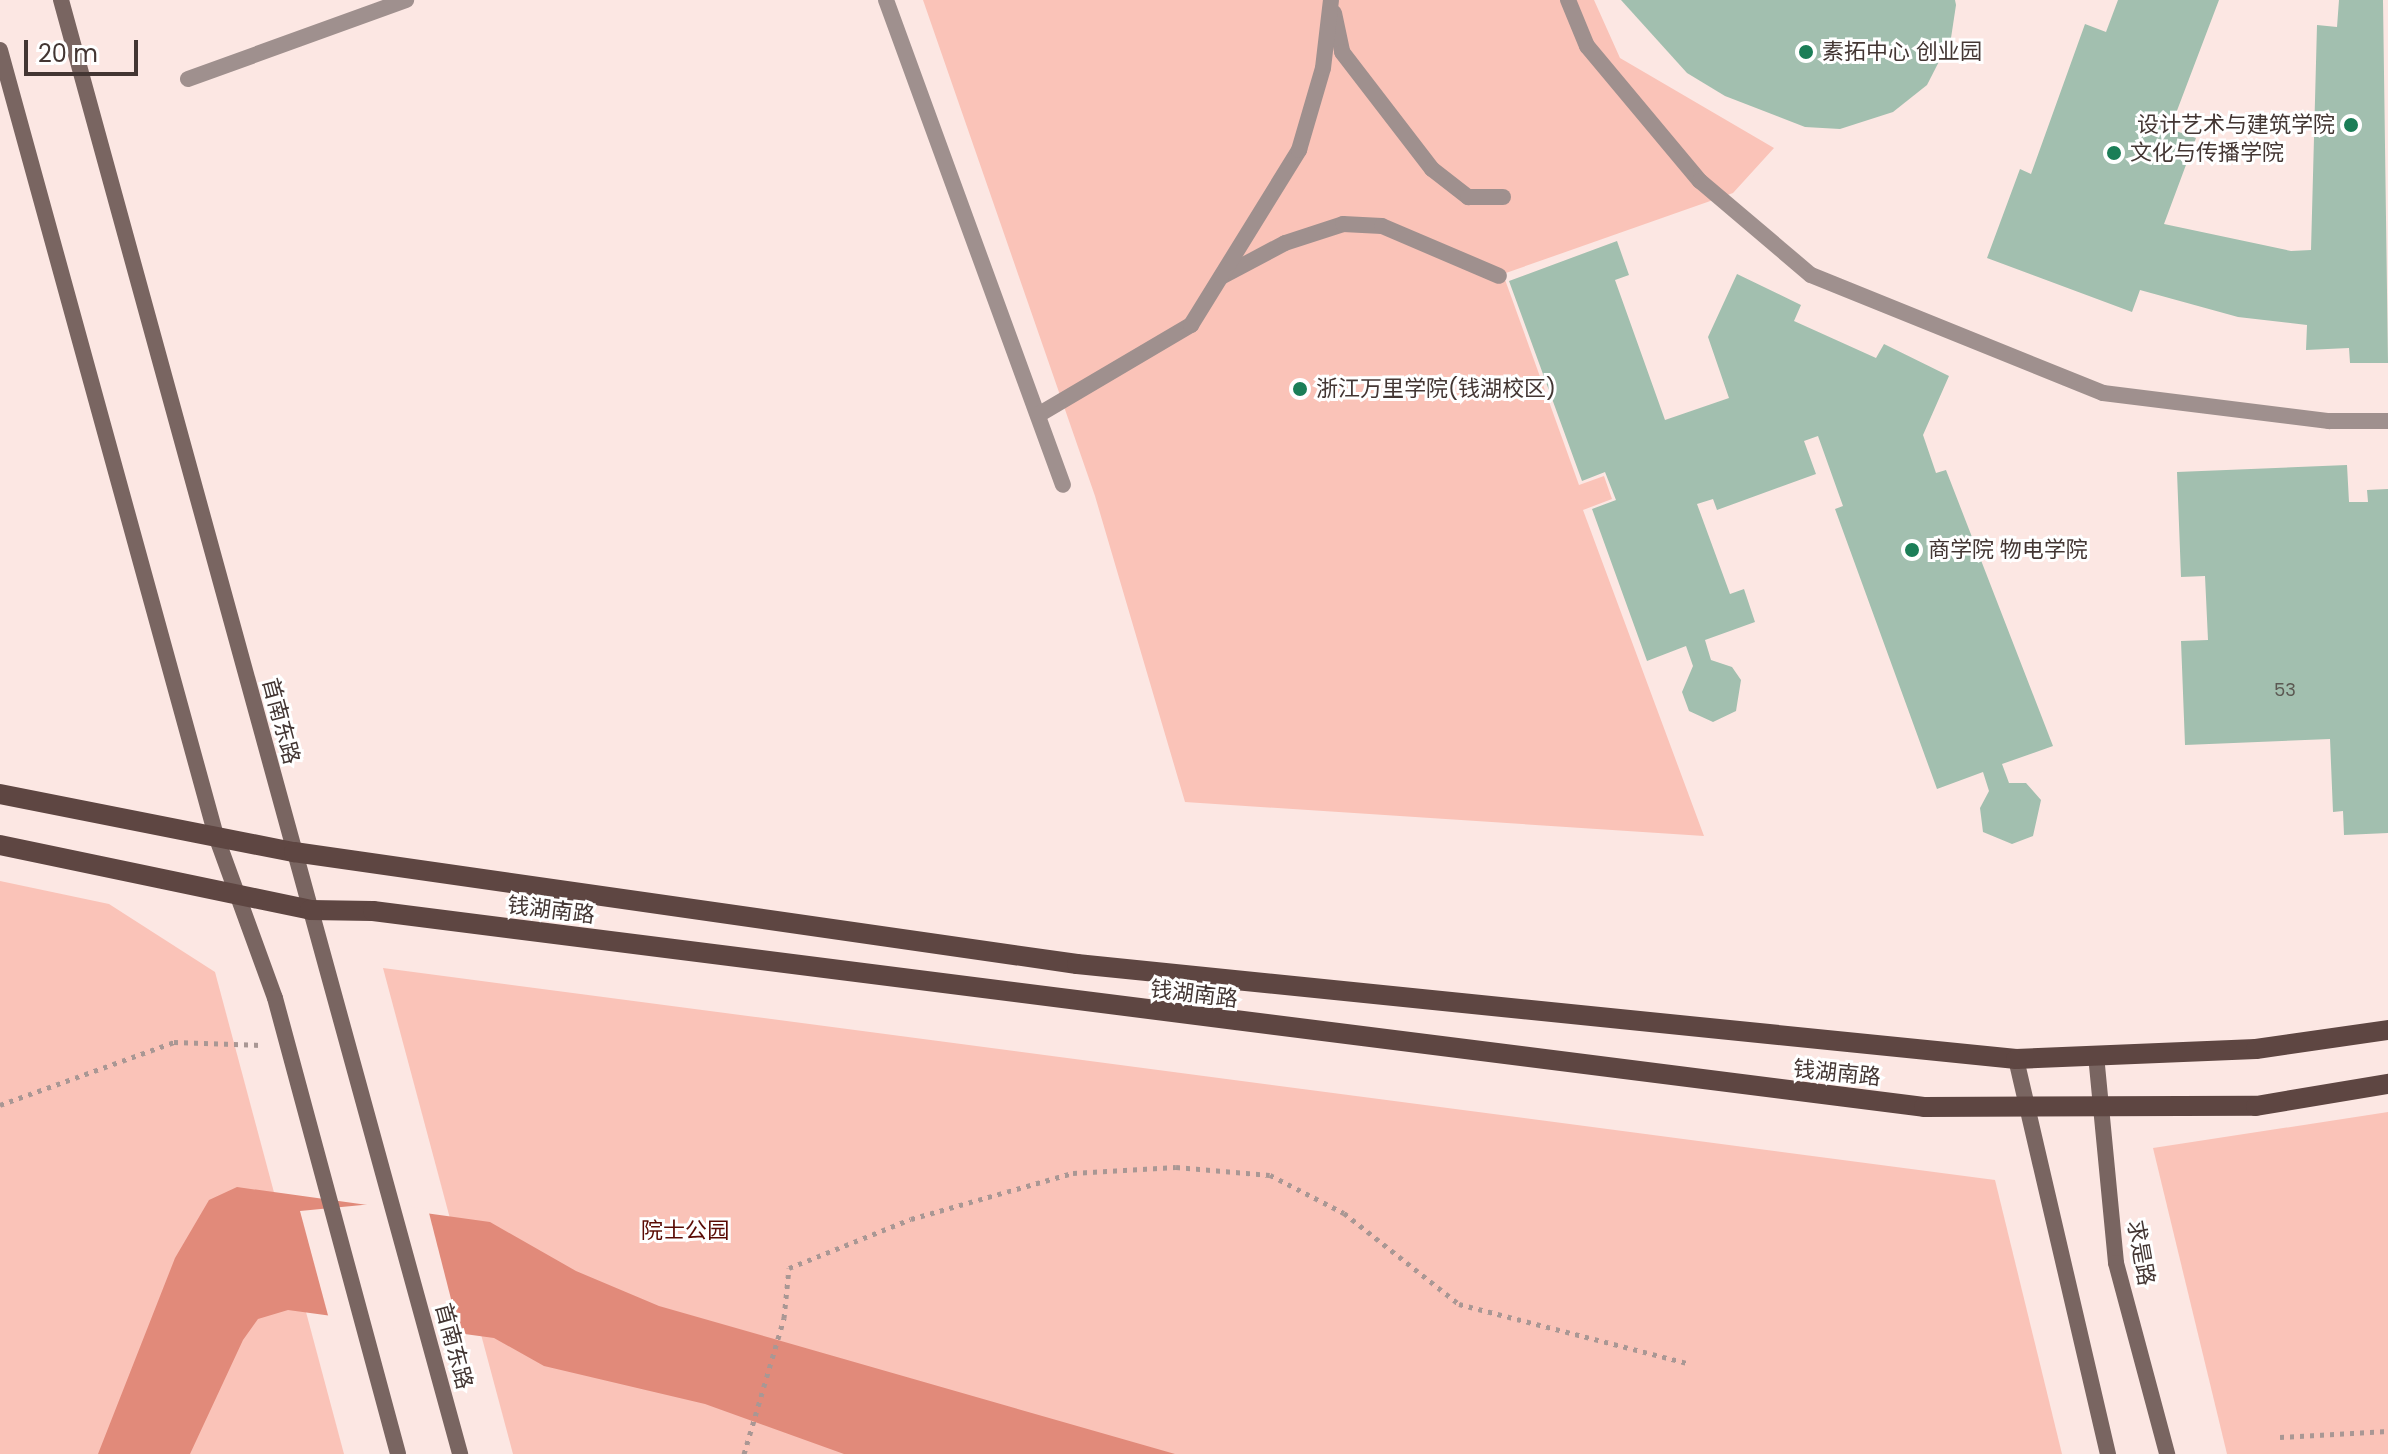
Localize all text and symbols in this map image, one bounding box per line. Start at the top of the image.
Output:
scale bar [28,24,142,74]
text: 20 m [38,37,98,70]
place label: 素拓中心 创业园 [1822,39,1982,65]
marker: 素拓中心 创业园 [1797,43,1815,61]
place label: 设计艺术与建筑学院 [2137,112,2335,138]
marker: 设计艺术与建筑学院 [2342,116,2360,134]
place label: 文化与传播学院 [2130,140,2284,166]
marker: 文化与传播学院 [2105,144,2123,162]
place label: 浙江万里学院(钱湖校区) [1316,376,1556,402]
marker: 浙江万里学院(钱湖校区) [1291,380,1309,398]
place label: 商学院 物电学院 [1928,537,2088,563]
marker: 商学院 物电学院 [1903,541,1921,559]
street label: 首南东路 [257,675,305,767]
house number: 53 [2274,679,2296,701]
street label: 钱湖南路 [506,892,596,928]
street label: 钱湖南路 [1149,976,1239,1012]
street label: 钱湖南路 [1792,1055,1882,1091]
park label: 院士公园 [641,1218,729,1244]
street label: 求是路 [2122,1218,2160,1288]
street label: 首南东路 [430,1300,478,1392]

